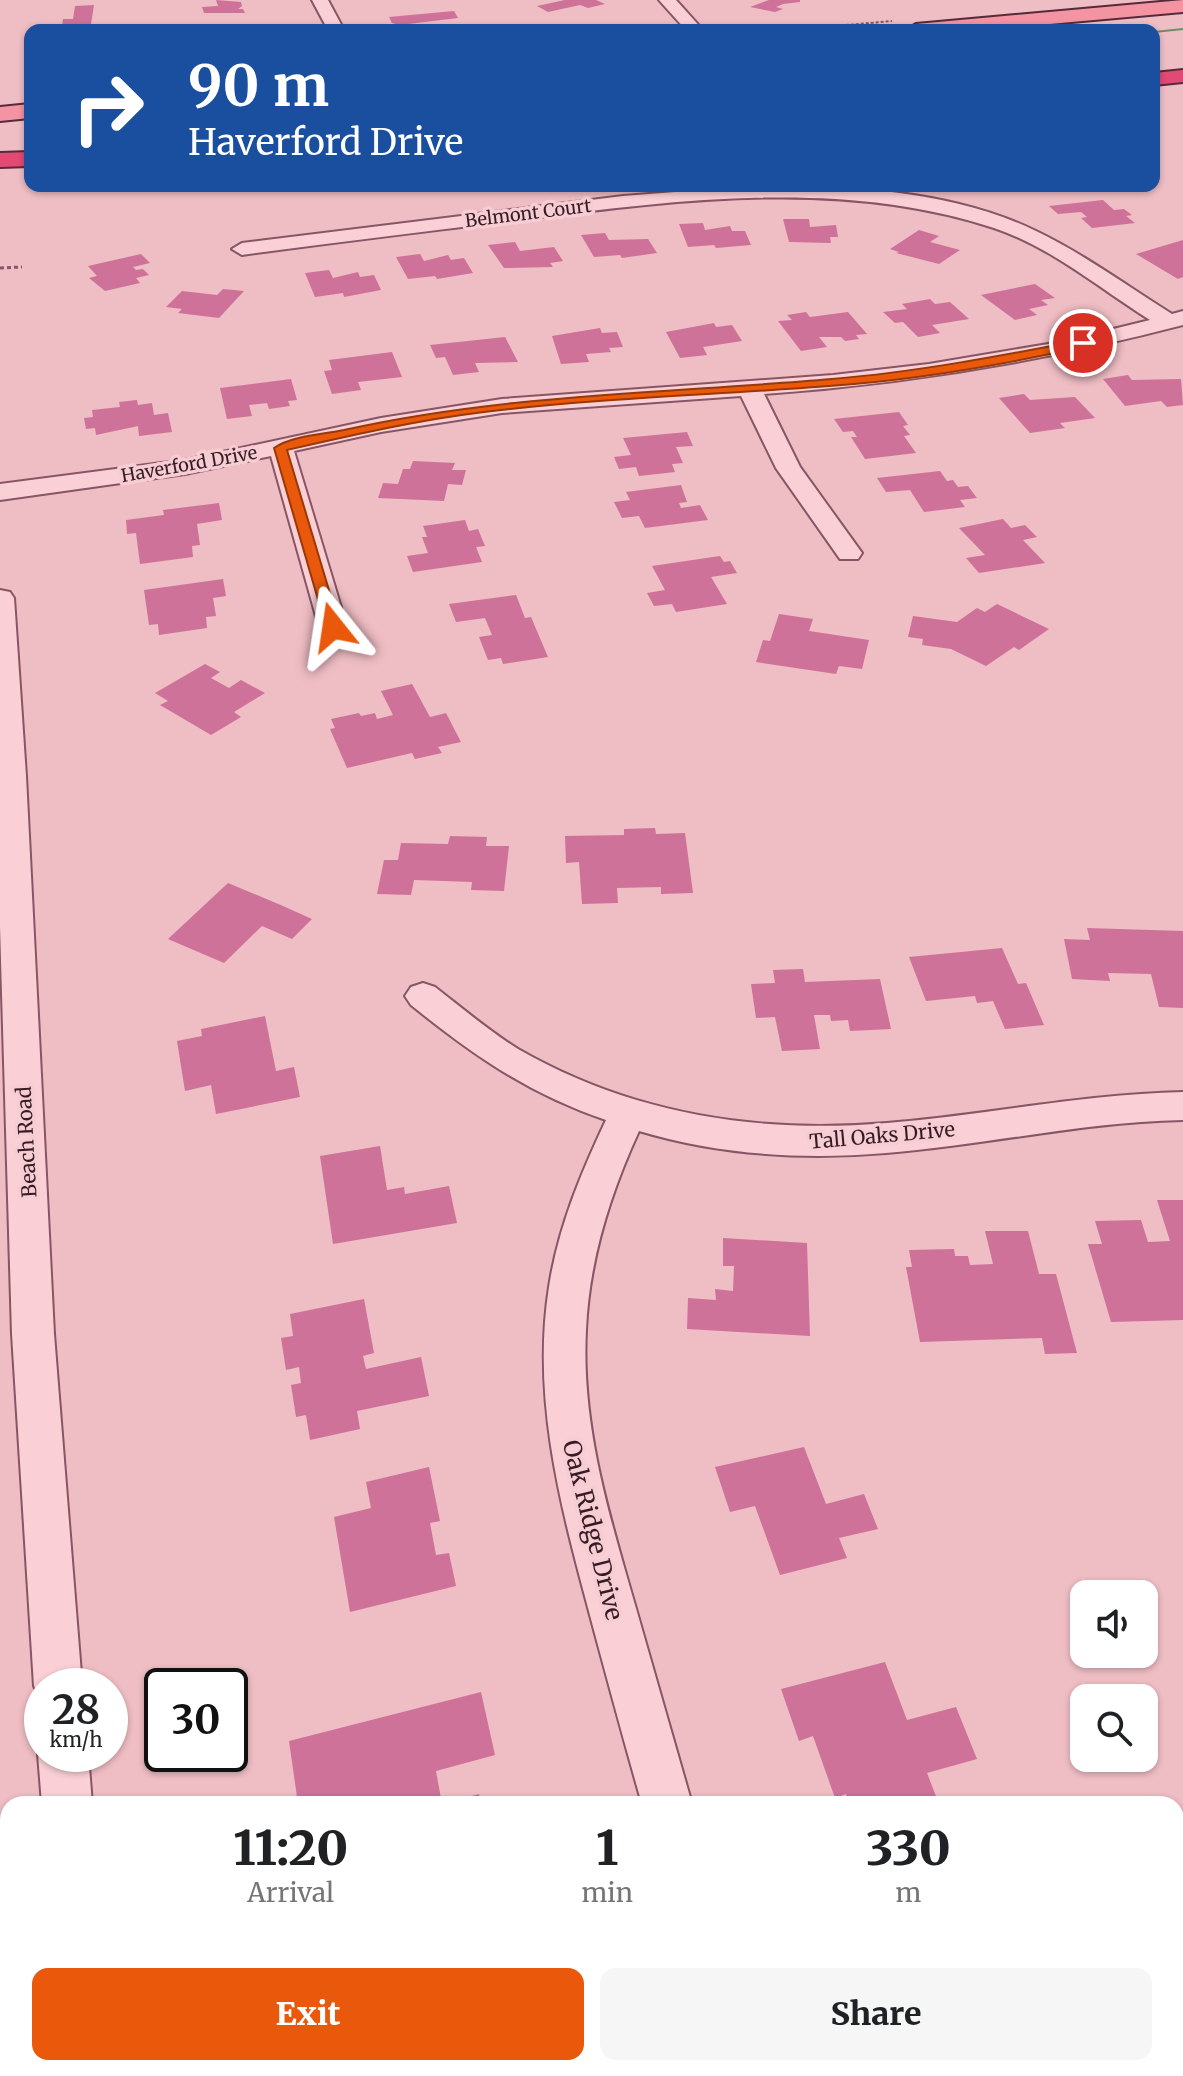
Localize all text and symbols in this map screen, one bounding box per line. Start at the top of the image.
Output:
text: 90 m [188,51,329,121]
icon: right [56,56,160,160]
text: Haverford Drive [188,120,463,165]
street label: Belmont Court [464,194,592,232]
pin [1049,309,1117,377]
icon: arrive [1061,321,1105,365]
street label: Haverford Drive [119,441,259,487]
position arrow [291,585,375,669]
street label: Beach Road [11,1086,41,1198]
street label: Tall Oaks Drive [808,1116,956,1154]
street label: Oak Ridge Drive [556,1437,630,1623]
map controls [1070,1580,1158,1772]
button: sound [1070,1580,1158,1668]
speed limit sign: 30 [144,1668,248,1772]
button: search [1070,1684,1158,1772]
text: 28 [52,1685,100,1735]
text: km/h [50,1727,102,1752]
text: 11:20 [233,1818,348,1878]
text: 1 [596,1818,618,1878]
text: 330 [866,1818,951,1878]
text: Arrival [247,1876,334,1909]
text: min [581,1876,633,1909]
text: m [896,1876,921,1909]
button: Exit [32,1968,584,2060]
button: Share [600,1968,1152,2060]

